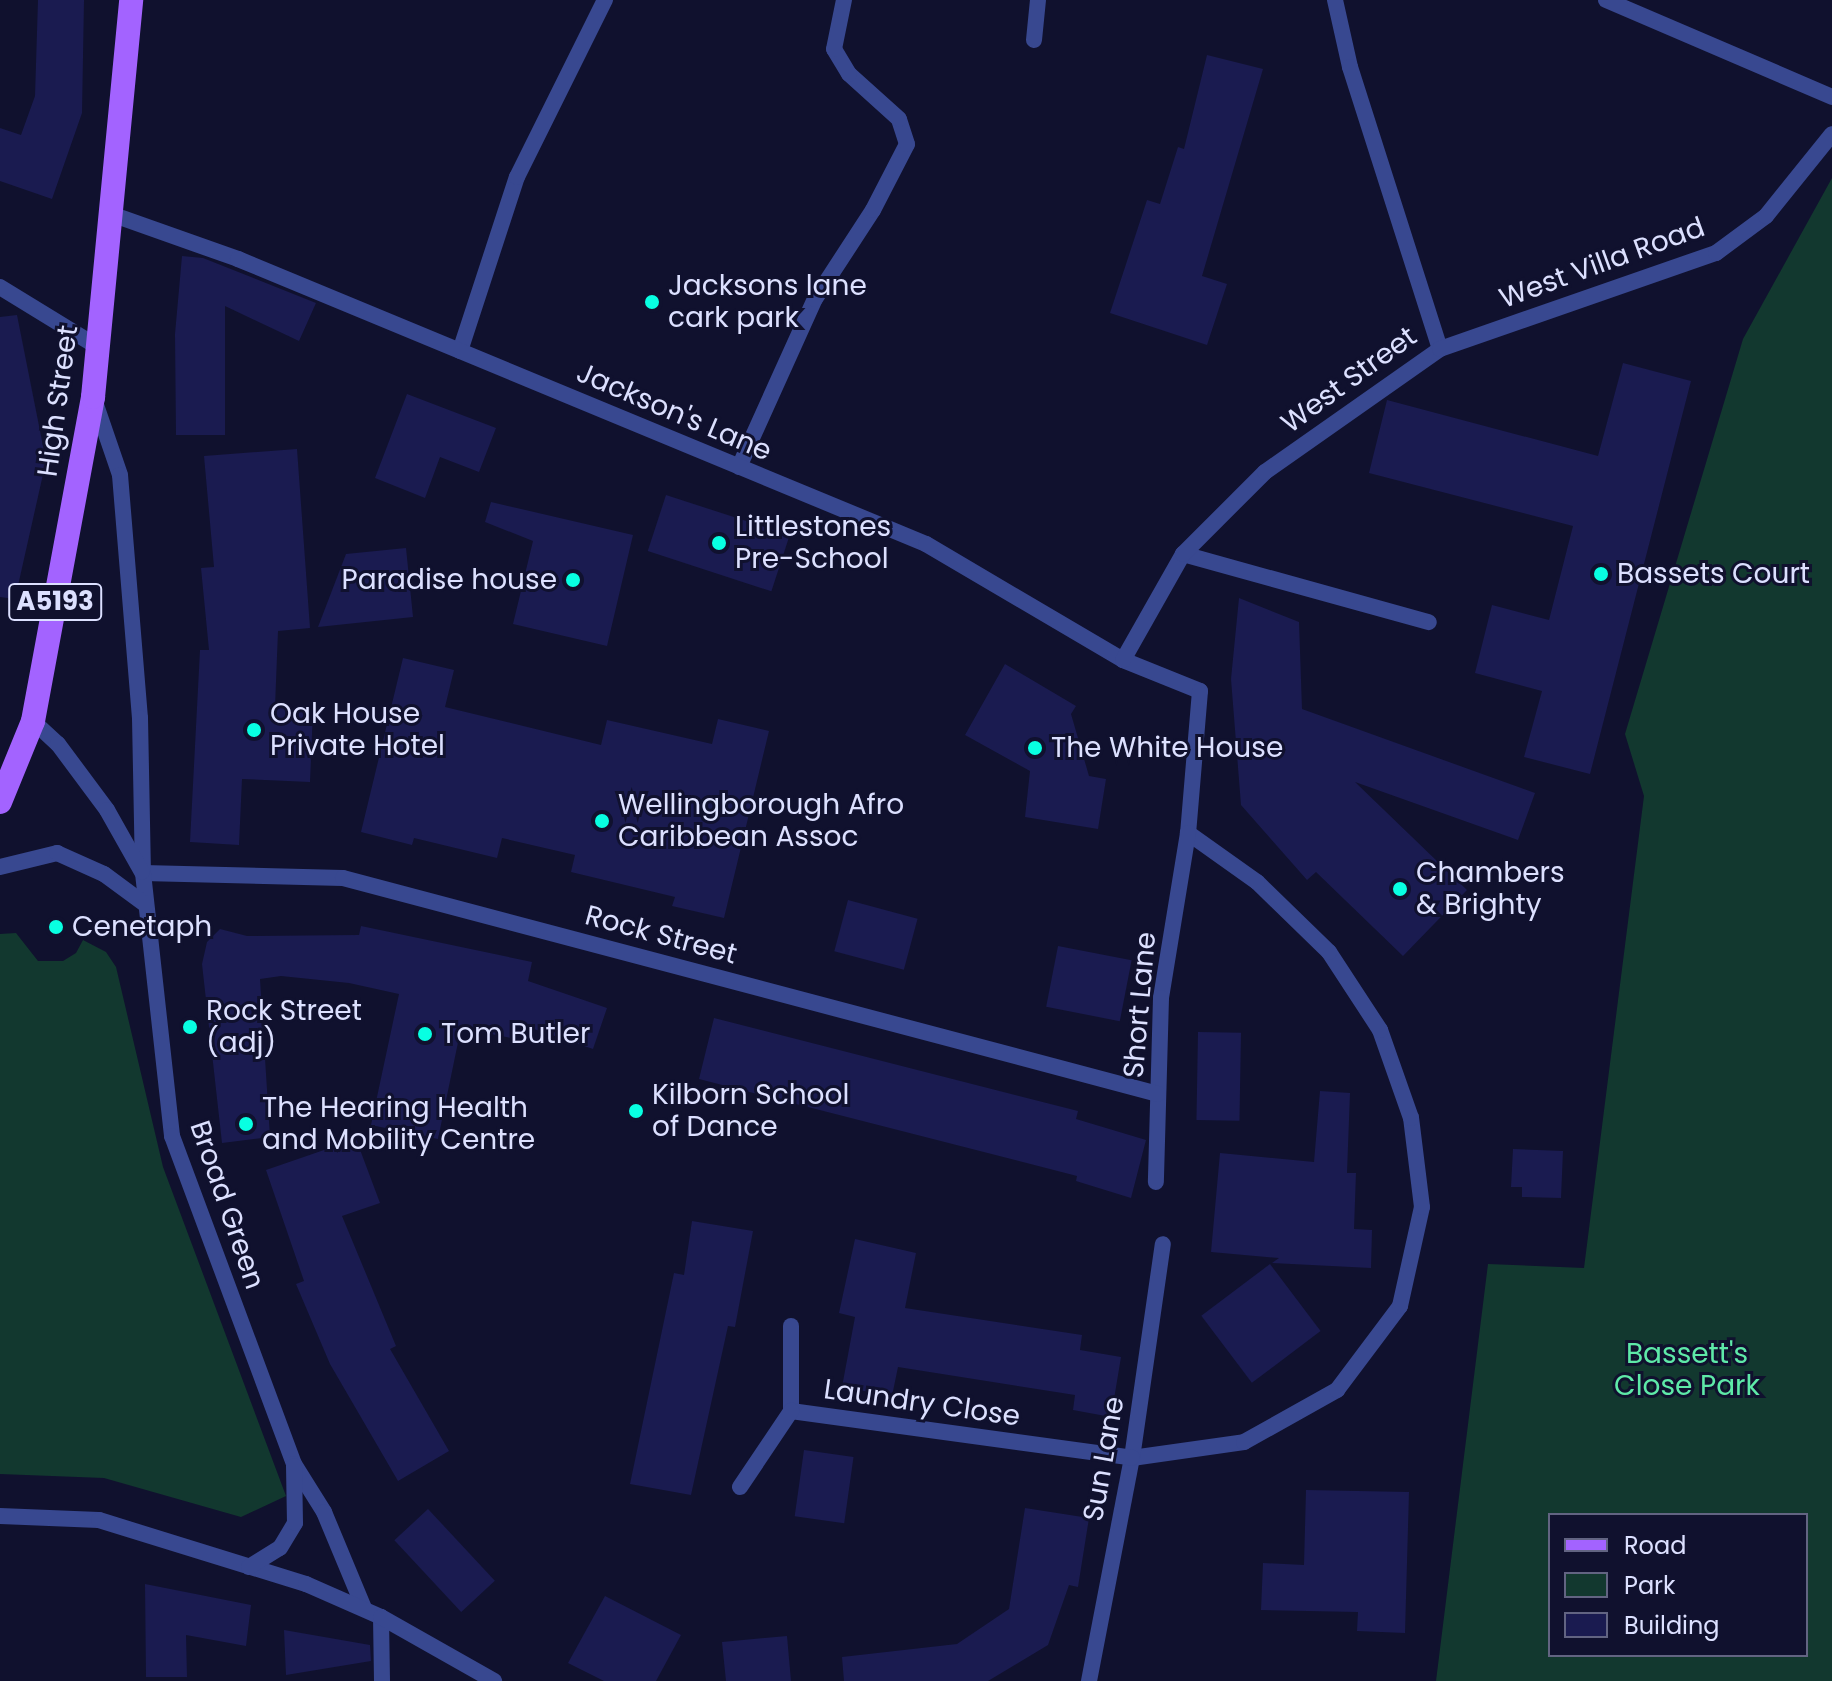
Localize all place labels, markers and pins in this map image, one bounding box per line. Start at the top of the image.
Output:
place label: Jacksons lane cark park [668,269,867,335]
marker: Jacksons lane cark park [643,293,661,311]
place label: Littlestones Pre-School [735,510,891,576]
marker: Littlestones Pre-School [710,534,728,552]
place label: Bassets Court [1617,557,1810,591]
place label: Paradise house [341,563,557,597]
marker: Bassets Court [1592,565,1610,583]
marker: Paradise house [564,571,582,589]
place label: Oak House Private Hotel [270,697,445,763]
marker: Oak House Private Hotel [245,721,263,739]
place label: The White House [1051,731,1283,765]
marker: The White House [1026,739,1044,757]
place label: Wellingborough Afro Caribbean Assoc [618,788,904,854]
marker: Wellingborough Afro Caribbean Assoc [593,812,611,830]
place label: Chambers & Brighty [1416,856,1565,922]
marker: Chambers & Brighty [1391,880,1409,898]
place label: Cenetaph [72,910,212,944]
marker: Cenetaph [47,918,65,936]
place label: Rock Street (adj) [206,994,362,1060]
place label: Tom Butler [441,1017,590,1051]
marker: Rock Street (adj) [181,1018,199,1036]
marker: Tom Butler [416,1025,434,1043]
place label: Kilborn School of Dance [652,1078,849,1144]
place label: The Hearing Health and Mobility Centre [262,1091,535,1157]
marker: Kilborn School of Dance [627,1102,645,1120]
marker: The Hearing Health and Mobility Centre [237,1115,255,1133]

